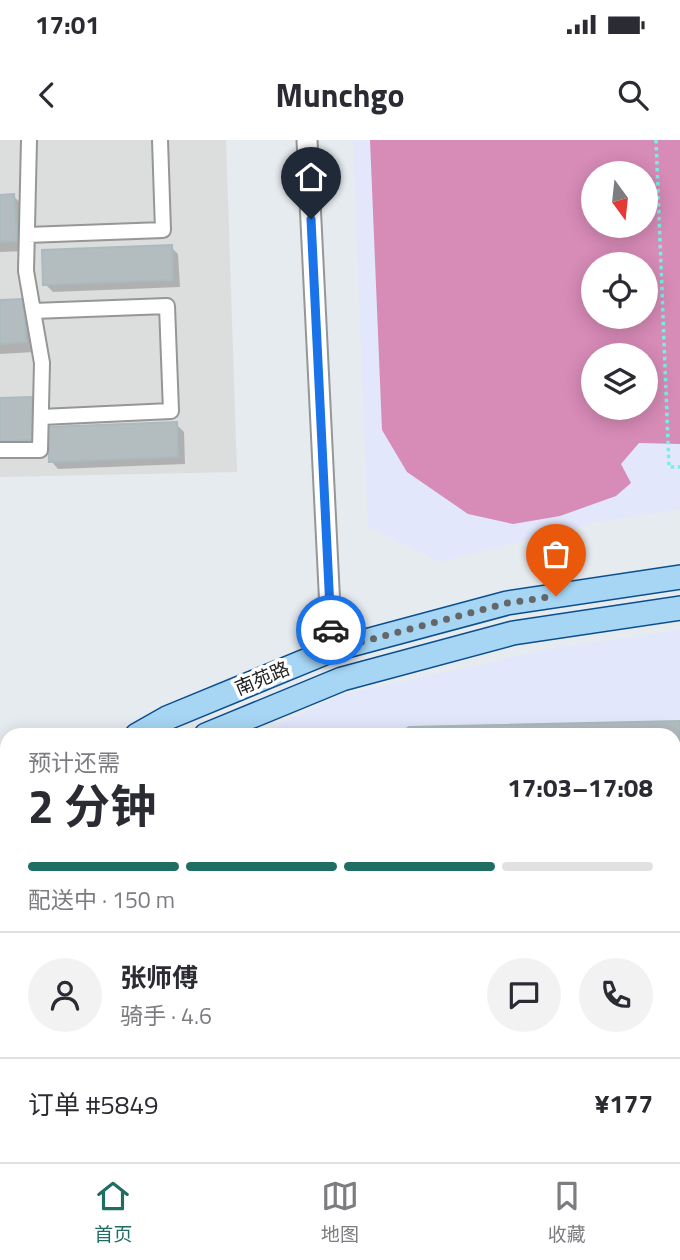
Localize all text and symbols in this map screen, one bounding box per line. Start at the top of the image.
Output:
text: 17:01 [35,5,100,44]
text: Munchgo [276,71,404,119]
icon: back [28,76,66,114]
icon: search [614,76,652,114]
pin [281,147,341,219]
icon: home [292,158,330,196]
north arrow [581,161,658,238]
map controls [581,161,658,420]
button: locate [581,252,658,329]
button: layers [581,343,658,420]
pin [526,524,586,596]
icon: bag [537,535,575,573]
courier [296,595,366,665]
icon: car [312,611,350,649]
street label: 南苑路 [230,653,294,702]
text: 预计还需 [28,745,120,780]
text: 17:03–17:08 [507,768,653,807]
text: 2 分钟 [28,771,156,841]
text: 配送中 · 150 m [28,882,175,917]
button: person [28,958,102,1032]
text: 张师傅 [120,958,198,997]
button: chat [487,958,561,1032]
button: phone [579,958,653,1032]
text: 骑手 · 4.6 [120,998,212,1033]
text: ¥177 [595,1084,653,1123]
text: 订单 #5849 [28,1085,159,1124]
tab: 首页 [94,1177,132,1248]
tab: 地图 [321,1177,359,1248]
tab: 收藏 [548,1177,586,1248]

